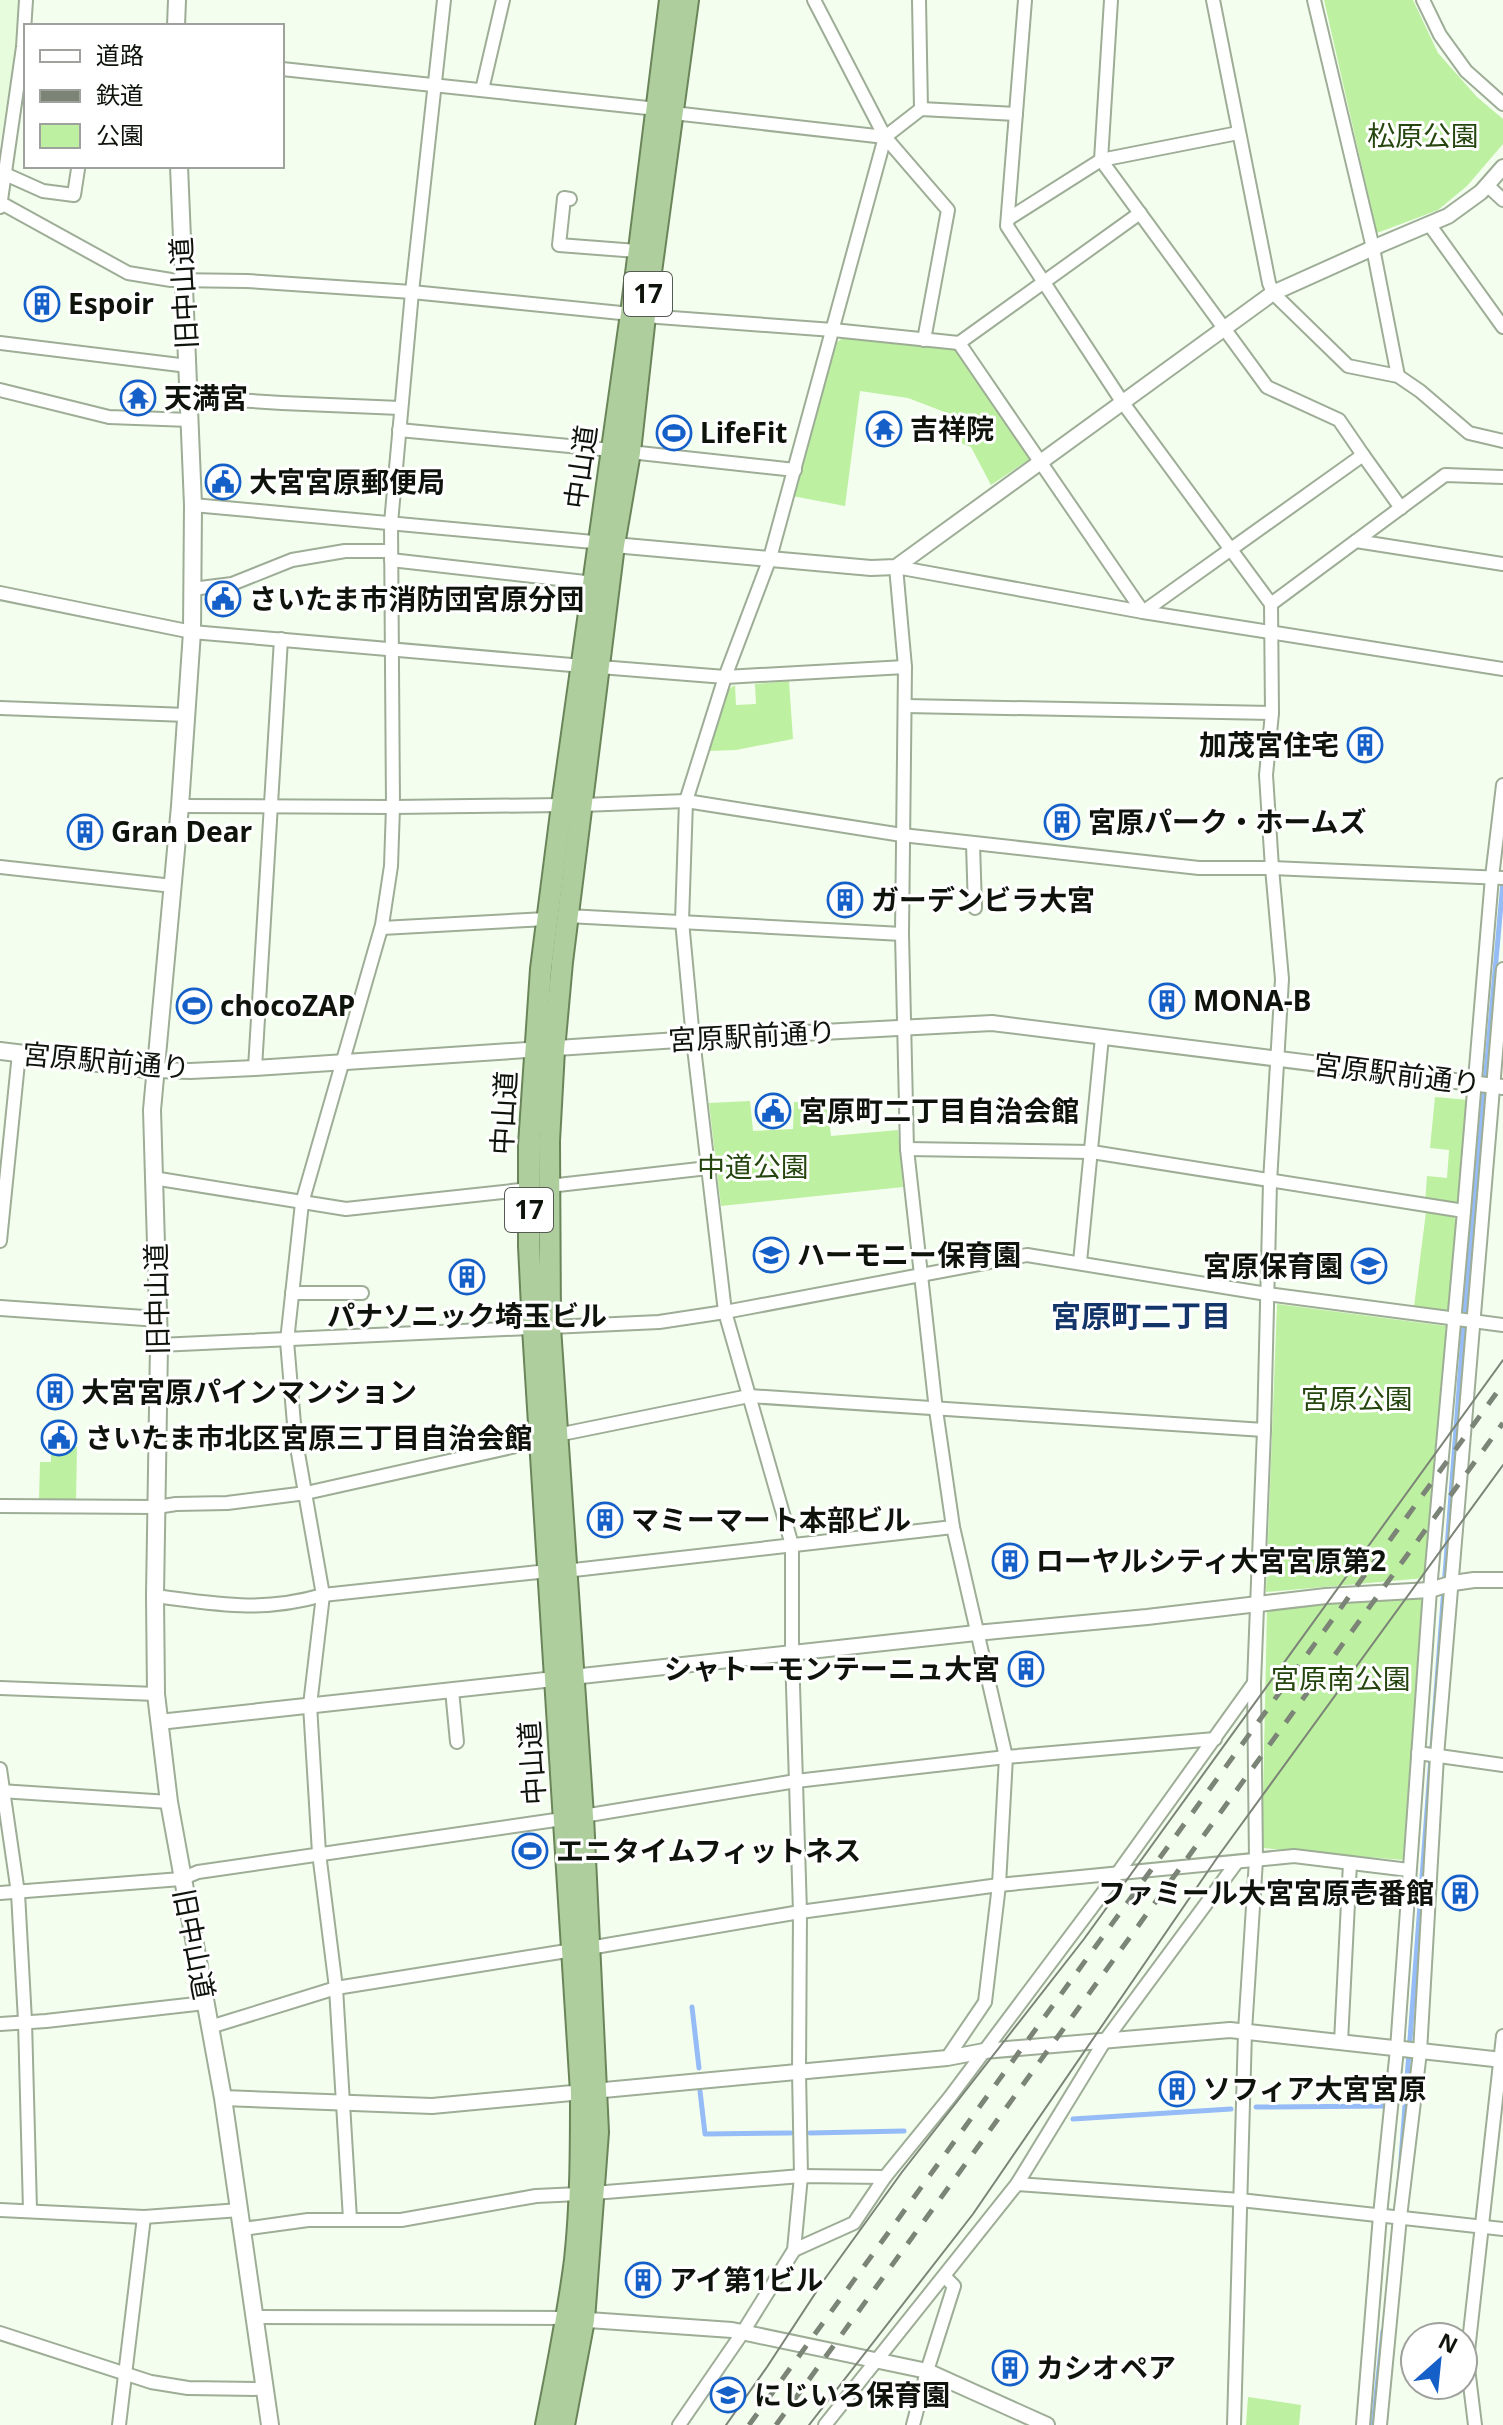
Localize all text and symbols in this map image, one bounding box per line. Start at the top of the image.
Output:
legend [24,24,284,168]
text: 道路 [96,38,144,71]
text: 鉄道 [96,78,144,111]
park label: 松原公園 [1367,116,1479,154]
text: 公園 [96,118,144,151]
street label: 旧中山道 [161,236,205,350]
road number: 17 [624,272,672,316]
place label: Espoir [68,284,154,322]
building icon: Espoir [23,285,61,323]
place label: 天満宮 [164,378,248,416]
temple icon: 天満宮 [119,379,157,417]
place label: 吉祥院 [910,409,994,447]
temple icon: 吉祥院 [865,410,903,448]
place label: LifeFit [700,413,787,451]
sports icon: LifeFit [655,414,693,452]
street label: 中山道 [555,423,605,511]
place label: 大宮宮原郵便局 [249,462,445,500]
public building icon: 大宮宮原郵便局 [204,463,242,501]
place label: さいたま市消防団宮原分団 [249,579,584,617]
public building icon: さいたま市消防団宮原分団 [204,580,242,618]
place label: 加茂宮住宅 [1199,725,1339,763]
building icon: 加茂宮住宅 [1346,726,1384,764]
place label: 宮原パーク・ホームズ [1088,802,1367,840]
building icon: 宮原パーク・ホームズ [1043,803,1081,841]
place label: Gran Dear [111,812,252,850]
building icon: Gran Dear [66,813,104,851]
place label: ガーデンビラ大宮 [871,880,1095,918]
building icon: ガーデンビラ大宮 [826,881,864,919]
place label: MONA-B [1193,981,1311,1019]
building icon: MONA-B [1148,982,1186,1020]
place label: chocoZAP [220,986,355,1024]
sports icon: chocoZAP [175,987,213,1025]
street label: 宮原駅前通り [667,1012,837,1058]
street label: 宮原駅前通り [21,1034,191,1086]
street label: 宮原駅前通り [1311,1044,1483,1102]
street label: 中山道 [482,1070,524,1156]
place label: 宮原町二丁目自治会館 [799,1091,1079,1129]
public building icon: 宮原町二丁目自治会館 [754,1092,792,1130]
park label: 中道公園 [697,1147,809,1185]
road number: 17 [505,1188,553,1232]
place label: ハーモニー保育園 [797,1235,1021,1273]
school or university icon: ハーモニー保育園 [752,1236,790,1274]
street label: 旧中山道 [136,1243,176,1355]
place label: 宮原保育園 [1203,1246,1343,1284]
school or university icon: 宮原保育園 [1350,1247,1388,1285]
building icon: パナソニック埼玉ビル [448,1258,486,1296]
district label: 宮原町二丁目 [1051,1295,1231,1336]
place label: パナソニック埼玉ビル [327,1296,607,1334]
place label: 大宮宮原パインマンション [81,1372,417,1410]
building icon: 大宮宮原パインマンション [36,1373,74,1411]
park label: 宮原公園 [1301,1379,1413,1417]
place label: さいたま市北区宮原三丁目自治会館 [85,1418,532,1456]
public building icon: さいたま市北区宮原三丁目自治会館 [40,1419,78,1457]
place label: マミーマート本部ビル [631,1500,911,1538]
building icon: マミーマート本部ビル [586,1501,624,1539]
place label: ローヤルシティ大宮宮原第2 [1036,1541,1386,1579]
building icon: ローヤルシティ大宮宮原第2 [991,1542,1029,1580]
place label: シャトーモンテーニュ大宮 [664,1649,1000,1687]
building icon: シャトーモンテーニュ大宮 [1007,1650,1045,1688]
park label: 宮原南公園 [1271,1659,1411,1697]
street label: 中山道 [509,1720,553,1806]
place label: エニタイムフィットネス [556,1831,861,1869]
sports icon: エニタイムフィットネス [511,1832,549,1870]
place label: ファミール大宮宮原壱番館 [1098,1873,1434,1911]
building icon: ファミール大宮宮原壱番館 [1441,1874,1479,1912]
street label: 旧中山道 [166,1885,224,2002]
place label: ソフィア大宮宮原 [1203,2069,1426,2107]
building icon: ソフィア大宮宮原 [1158,2070,1196,2108]
place label: アイ第1ビル [669,2260,824,2298]
building icon: アイ第1ビル [624,2261,662,2299]
north arrow [1399,2321,1479,2401]
text: N [1434,2325,1463,2360]
place label: カシオペア [1036,2348,1176,2386]
building icon: カシオペア [991,2349,1029,2387]
place label: にじいろ保育園 [754,2375,950,2413]
school or university icon: にじいろ保育園 [709,2376,747,2414]

